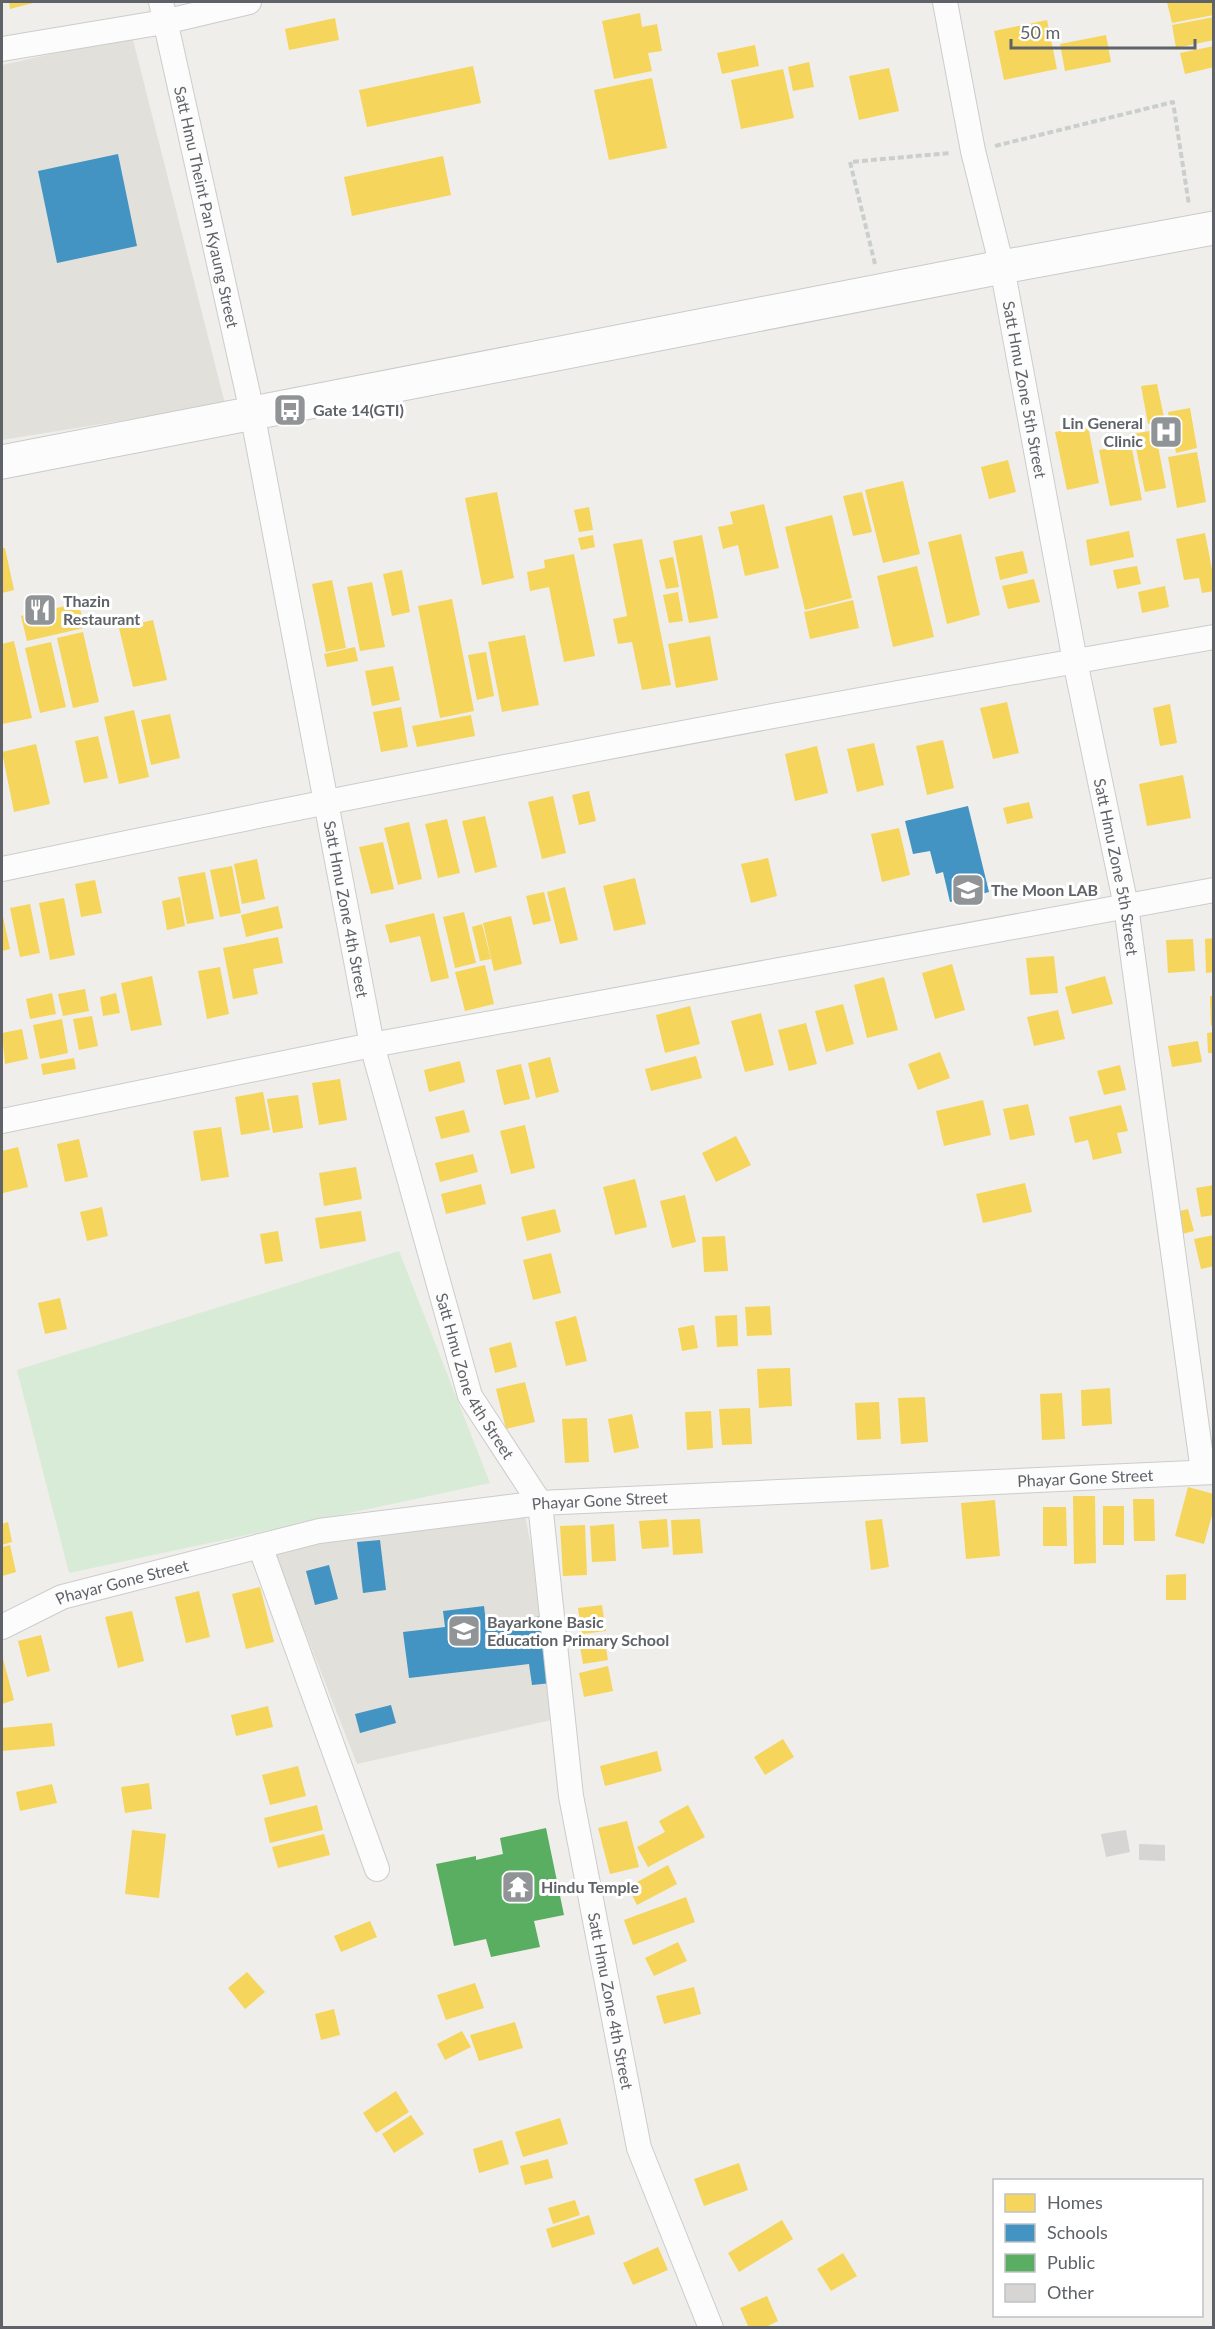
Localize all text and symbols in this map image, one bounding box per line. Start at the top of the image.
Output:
scale bar [1011,12,1196,50]
text: 50 m [1020,21,1060,43]
street label: Satt Hmu Theint Pan Kyaung Street [171,84,243,330]
street label: Satt Hmu Zone 5th Street [1000,299,1051,480]
bus stop icon: Gate 14(GTI) [272,392,308,428]
place label: Gate 14(GTI) [313,400,404,419]
place label: Lin General Clinic [1062,413,1143,450]
hospital icon: Lin General Clinic [1148,414,1184,450]
place label: Thazin Restaurant [63,591,140,628]
restaurant icon: Thazin Restaurant [22,592,58,628]
street label: Satt Hmu Zone 5th Street [1091,777,1143,957]
street label: Satt Hmu Zone 4th Street [321,819,373,999]
school or university icon: The Moon LAB [950,872,986,908]
place label: The Moon LAB [991,880,1098,899]
street label: Satt Hmu Zone 4th Street [433,1291,519,1462]
street label: Phayar Gone Street [1017,1465,1154,1490]
street label: Phayar Gone Street [530,1487,668,1513]
street label: Phayar Gone Street [52,1555,190,1608]
place label: Bayarkone Basic Education Primary School [487,1612,669,1649]
school or university icon: Bayarkone Basic Education Primary School [446,1613,482,1649]
temple icon: Hindu Temple [500,1869,536,1905]
place label: Hindu Temple [541,1877,639,1896]
street label: Satt Hmu Zone 4th Street [585,1911,638,2091]
legend [993,2179,1203,2317]
text: Homes [1047,2191,1103,2213]
text: Schools [1047,2221,1108,2243]
text: Public [1047,2251,1095,2273]
text: Other [1047,2281,1094,2303]

